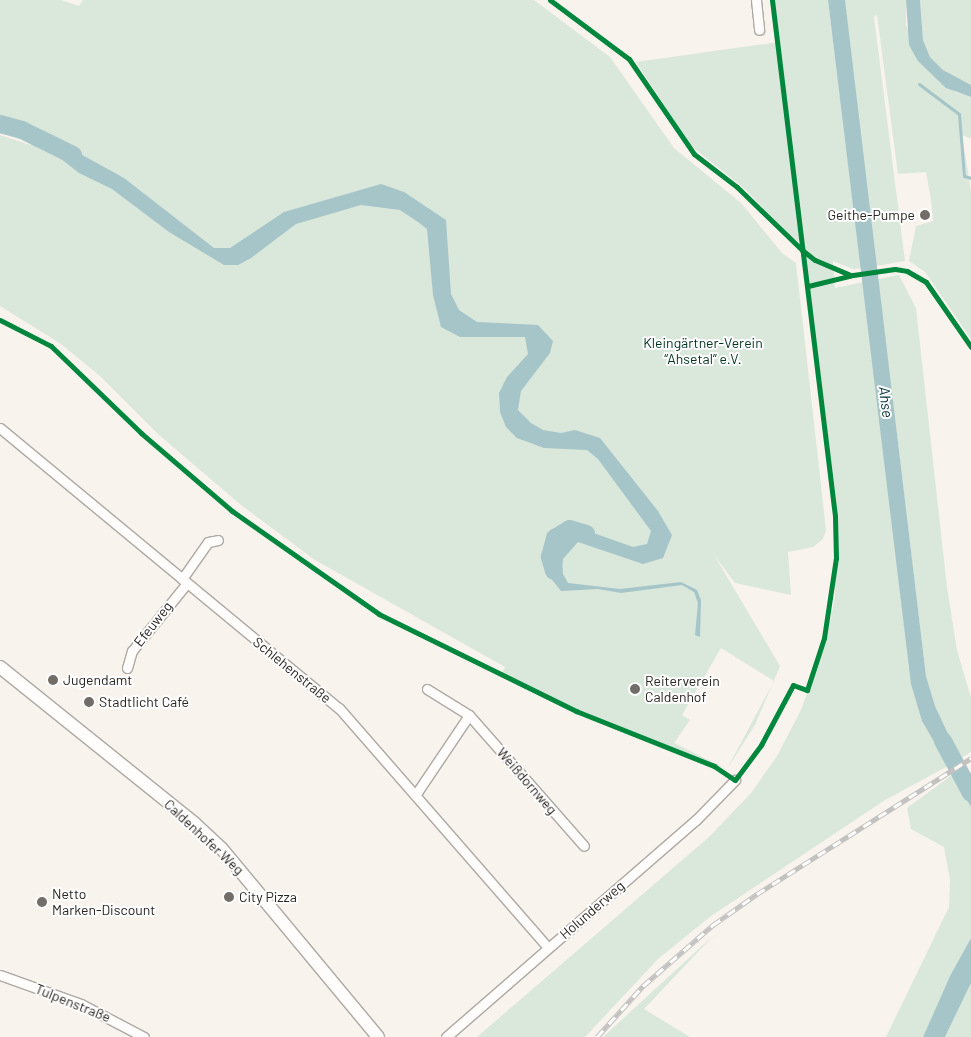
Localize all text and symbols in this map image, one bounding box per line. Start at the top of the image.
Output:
place label: Geithe-Pumpe [827,207,915,223]
marker: Geithe-Pumpe [919,209,931,221]
park label: Kleingärtner-Verein “Ahsetal” e.V. [643,335,763,368]
water label: Ahse [875,385,897,419]
street label: Efeuweg [130,598,176,650]
street label: Schlehenstraße [250,633,334,707]
place label: Jugendamt [63,672,132,688]
place label: Reiterverein Caldenhof [645,673,720,706]
marker: Jugendamt [47,674,59,686]
marker: Reiterverein Caldenhof [629,683,641,695]
place label: Stadtlicht Café [99,694,189,710]
marker: Stadtlicht Café [83,696,95,708]
street label: Weißdornweg [493,744,561,818]
street label: Caldenhofer Weg [161,796,247,878]
street label: Holunderweg [556,877,628,943]
place label: Netto Marken-Discount [52,886,155,919]
place label: City Pizza [239,889,297,905]
marker: City Pizza [223,891,235,903]
marker: Netto Marken-Discount [36,896,48,908]
street label: Tulpenstraße [33,980,113,1026]

